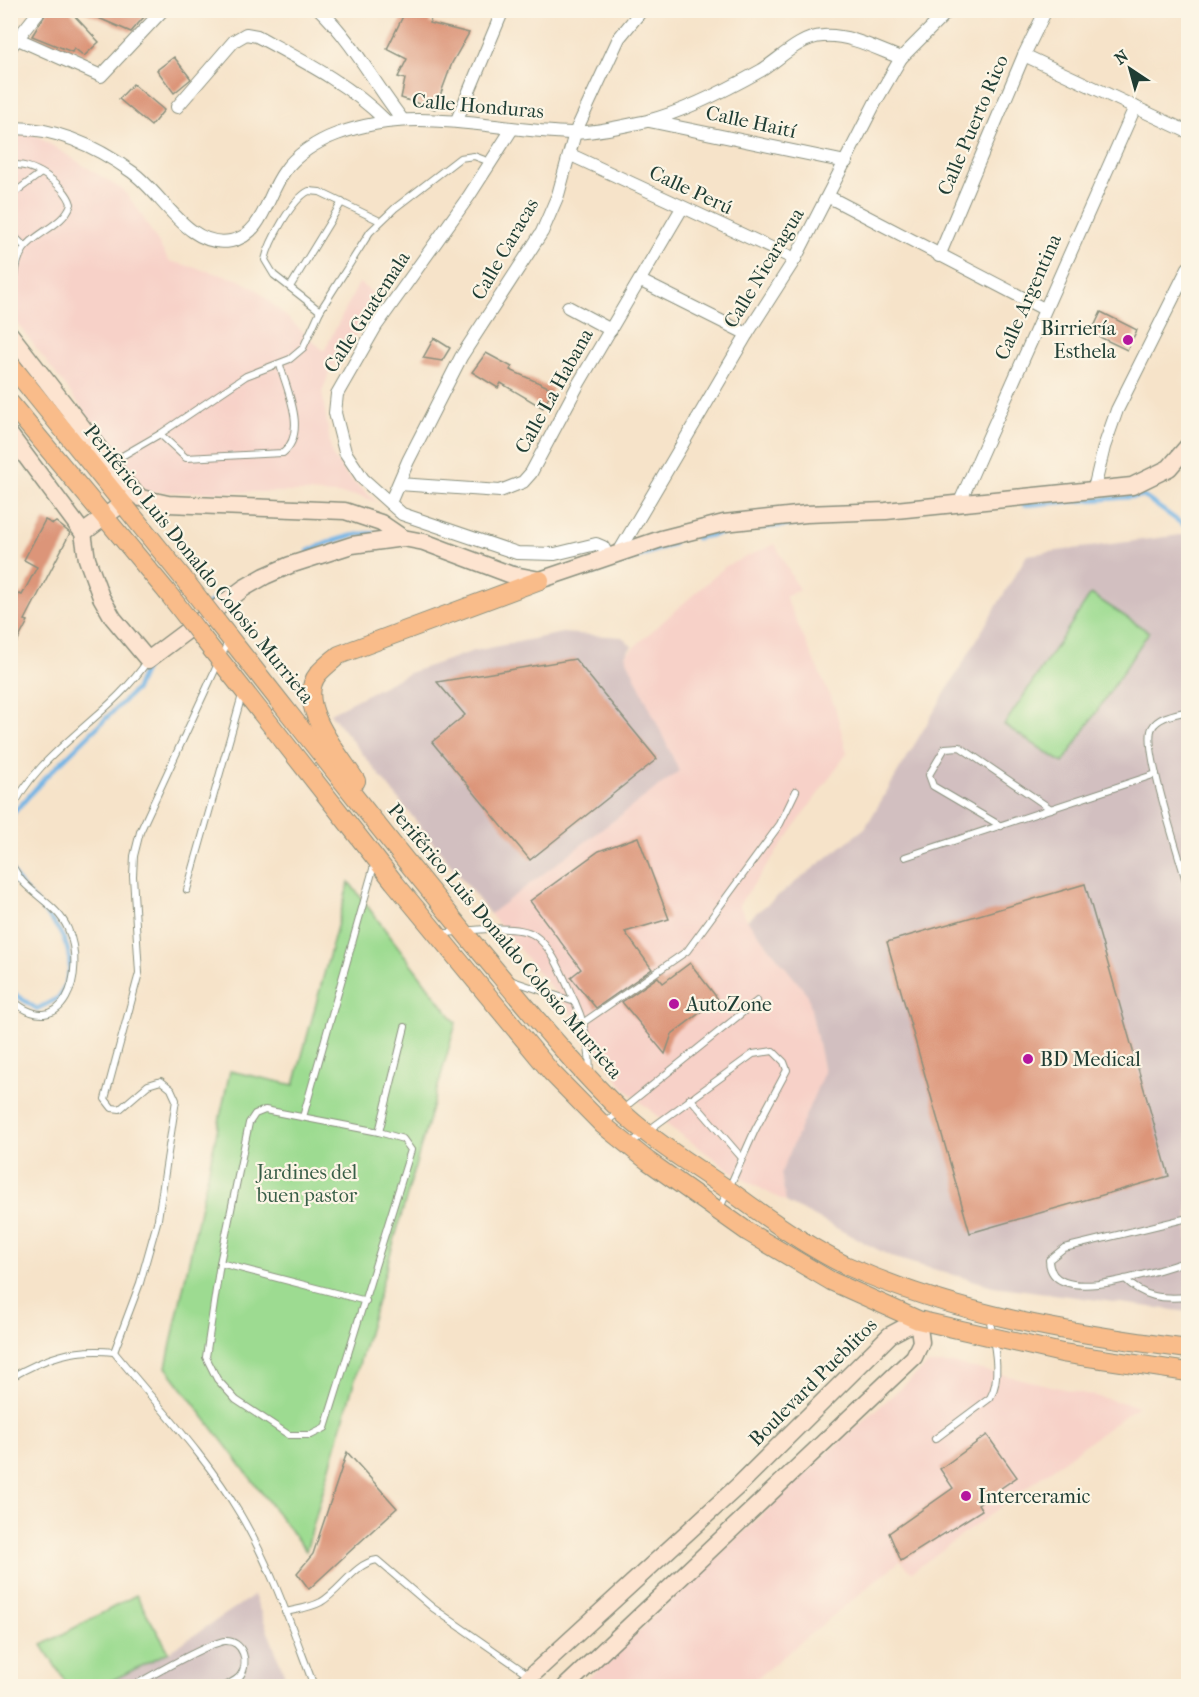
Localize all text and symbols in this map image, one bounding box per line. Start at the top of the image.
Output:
north arrow [1100,39,1160,99]
text: N [1111,46,1133,69]
street label: Calle Puerto Rico [933,51,1013,199]
street label: Calle Honduras [411,89,545,123]
street label: Calle Haití [704,101,799,143]
street label: Calle Perú [646,161,737,220]
street label: Calle Caracas [467,194,543,304]
street label: Calle Nicaragua [719,203,809,332]
street label: Calle Argentina [990,230,1066,363]
street label: Calle Guatemala [319,246,415,377]
place label: Birriería Esthela [1041,317,1117,363]
street label: Calle La Habana [510,324,598,457]
marker: Birriería Esthela [1121,333,1135,347]
street label: Periférico Luis Donaldo Colosio Murrieta [79,420,319,709]
street label: Periférico Luis Donaldo Colosio Murrieta [383,799,628,1084]
place label: AutoZone [685,993,772,1016]
marker: AutoZone [667,997,681,1011]
place label: BD Medical [1040,1048,1141,1071]
marker: BD Medical [1021,1052,1035,1066]
park label: Jardines del buen pastor [255,1161,358,1207]
street label: Boulevard Pueblitos [744,1313,882,1451]
place label: Interceramic [978,1485,1091,1508]
marker: Interceramic [959,1489,973,1503]

